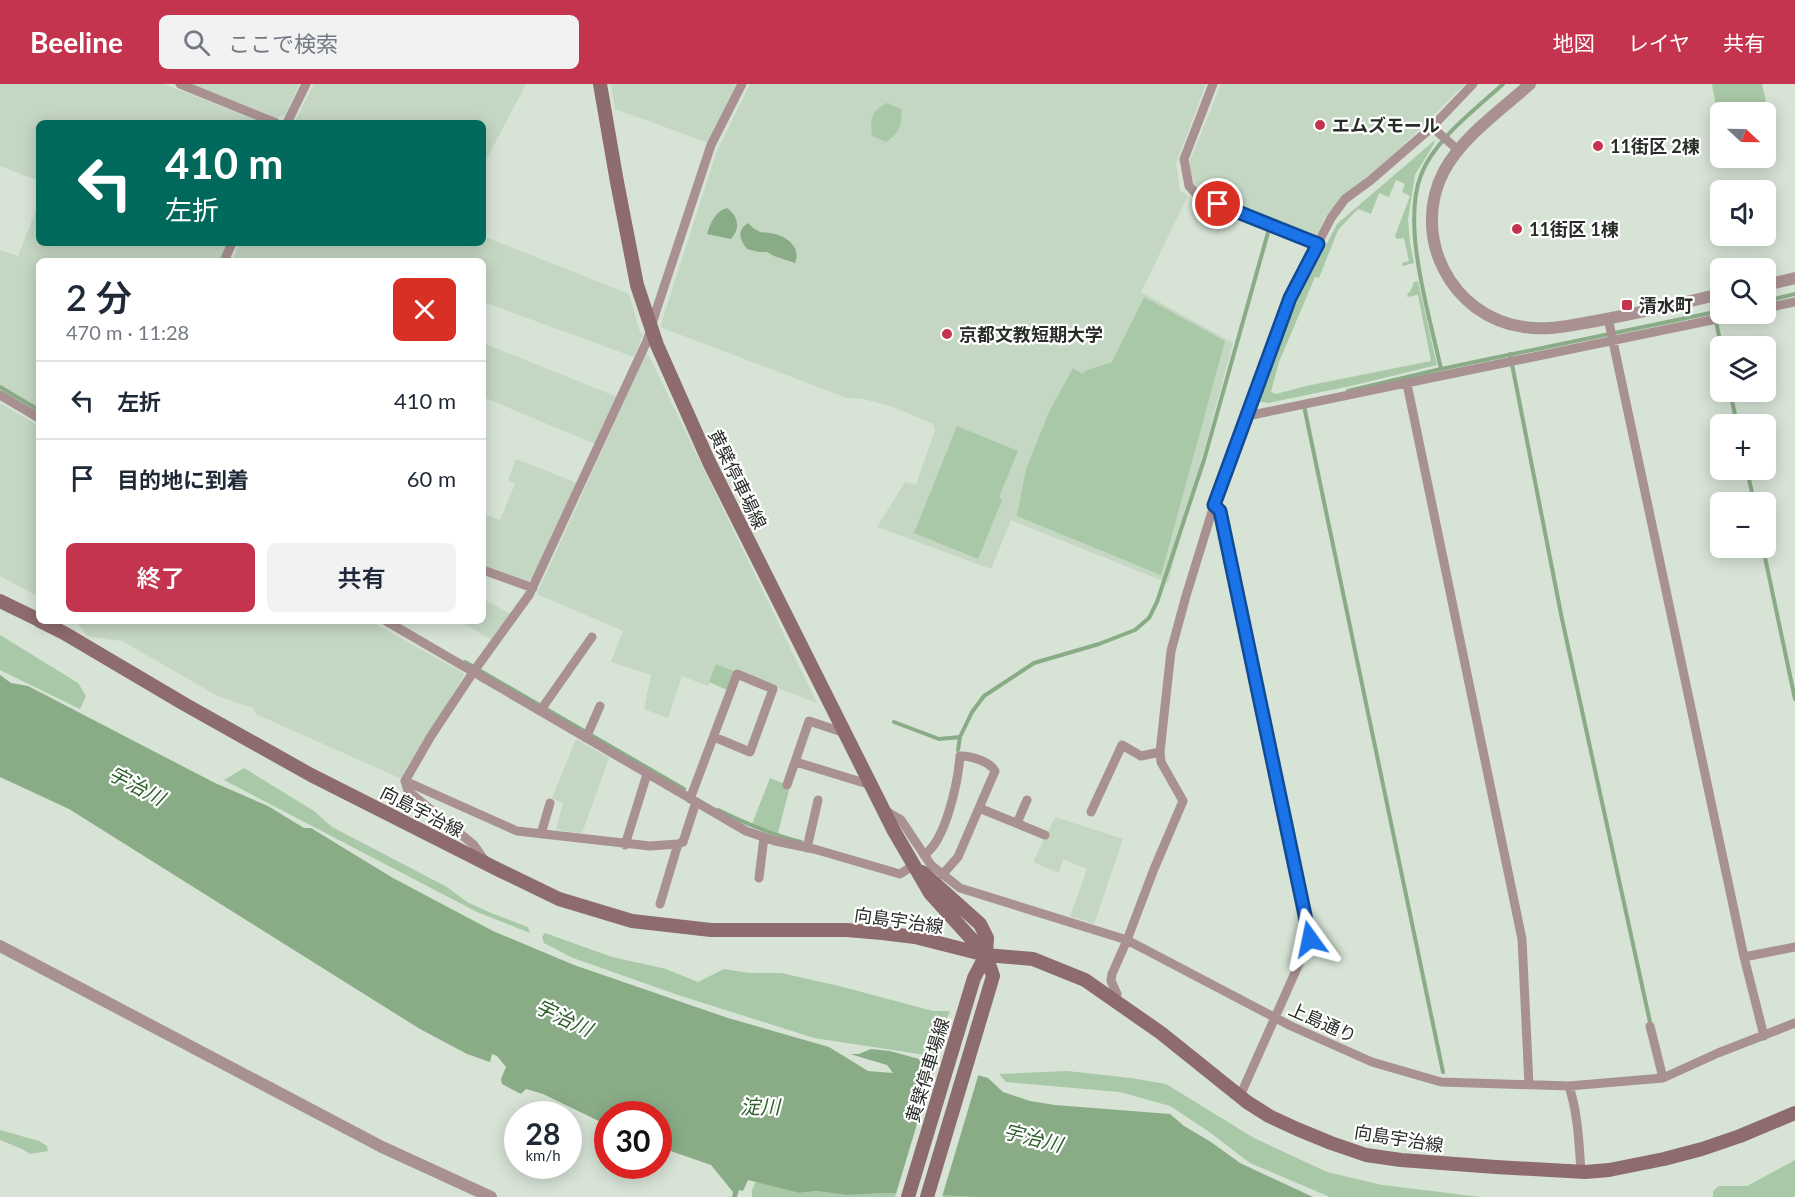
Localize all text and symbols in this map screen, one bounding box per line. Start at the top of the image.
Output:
search box [159,15,579,69]
text: Beeline [30,25,123,59]
icon: search [180,26,213,59]
text: ここで検索 [228,30,338,57]
text: 地図 [1553,30,1595,55]
text: レイヤ [1628,30,1690,55]
text: 共有 [1723,30,1765,55]
north arrow [1710,102,1776,168]
map controls [1710,102,1776,558]
place label: エムズモール [1332,114,1440,136]
marker: エムズモール [1313,118,1327,132]
place label: 11街区 2棟 [1610,135,1700,157]
text: 410 m [165,138,283,188]
marker: 11街区 2棟 [1591,139,1605,153]
icon: left [66,144,144,222]
pin [1192,178,1243,229]
button: sound [1710,180,1776,246]
icon: arrive [1201,187,1234,220]
text: 左折 [165,193,219,226]
place label: 11街区 1棟 [1529,218,1619,240]
marker: 11街区 1棟 [1510,222,1524,236]
button: search [1710,258,1776,324]
text: 2 分 [66,275,132,319]
button: close [393,278,456,341]
place label: 清水町 [1639,294,1693,316]
marker: 清水町 [1620,298,1634,312]
text: 470 m · 11:28 [66,320,189,344]
place label: 京都文教短期大学 [959,323,1103,345]
marker: 京都文教短期大学 [940,327,954,341]
button: layers [1710,336,1776,402]
icon: left [66,384,99,417]
text: 410 m [394,387,456,414]
text: 左折 [117,388,161,415]
button: + [1710,414,1776,480]
street label: 黄檗停車場線 [704,426,772,532]
icon: arrive [66,462,99,495]
text: 60 m [407,465,456,492]
text: 目的地に到着 [117,466,249,493]
button: − [1710,492,1776,558]
button: 終了 [66,543,255,612]
button: 共有 [267,543,456,612]
water label: 宇治川 [105,760,171,811]
street label: 向島宇治線 [377,781,467,841]
street label: 向島宇治線 [853,903,945,937]
position arrow [1278,907,1342,971]
water label: 宇治川 [532,993,598,1041]
street label: 上島通り [1286,997,1360,1047]
street label: 黄檗停車場線 [901,1015,953,1125]
water label: 淀川 [740,1094,782,1118]
speed limit sign: 30 [594,1101,672,1179]
text: 28 [526,1115,560,1151]
water label: 宇治川 [1001,1118,1067,1156]
street label: 向島宇治線 [1353,1120,1445,1156]
text: km/h [525,1146,561,1164]

